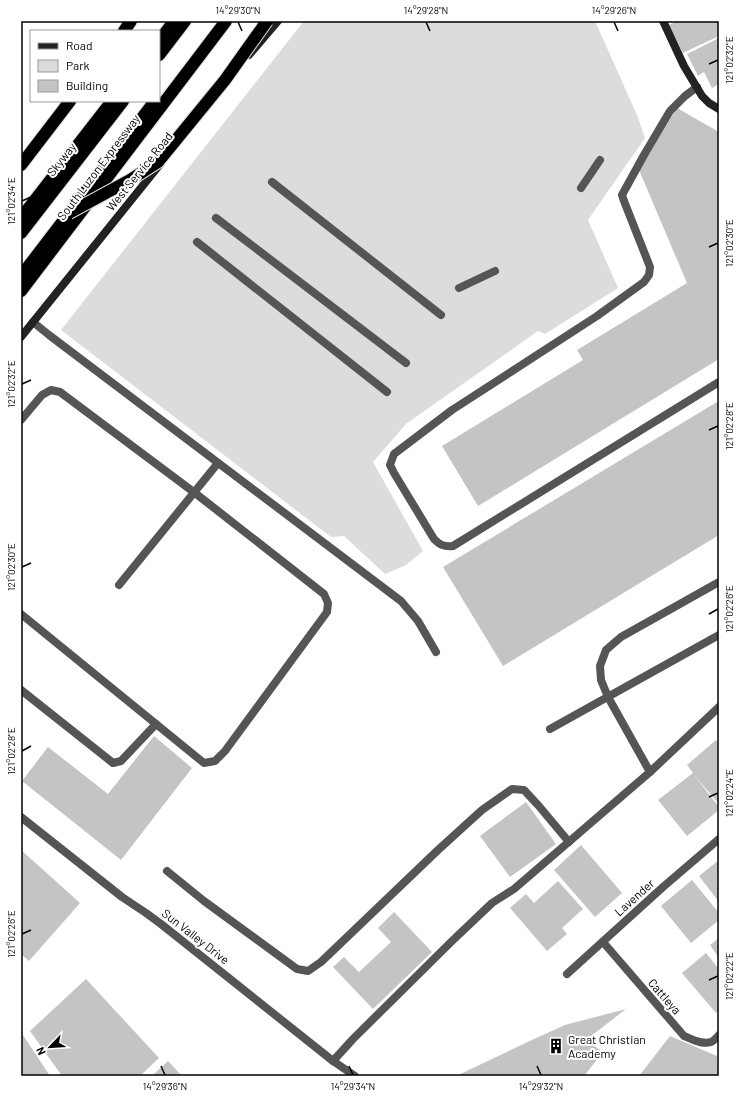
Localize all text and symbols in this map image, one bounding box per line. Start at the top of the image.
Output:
text: 14°29'30"N [216,4,260,16]
text: 14°29'28"N [404,4,448,16]
text: 14°29'26"N [592,4,636,16]
legend [30,30,160,102]
text: 121°02'32"E [723,36,735,84]
text: Road [66,38,93,52]
text: Park [66,58,90,72]
text: Building [66,78,108,92]
street label: South Luzon Expressway [54,111,143,223]
street label: West Service Road [103,129,175,213]
street label: Skyway [44,139,79,179]
text: 121°02'34"E [5,177,17,225]
text: 121°02'30"E [723,219,735,267]
text: 121°02'32"E [5,360,17,408]
text: 121°02'28"E [723,402,735,450]
text: 121°02'30"E [5,543,17,591]
text: 121°02'26"E [723,585,735,633]
text: 121°02'28"E [5,727,17,775]
text: 121°02'24"E [723,769,735,817]
street label: Lavender [611,875,657,918]
street label: Sun Valley Drive [160,905,232,967]
text: 121°02'26"E [5,910,17,958]
text: 121°02'22"E [723,952,735,1000]
street label: Cattleya [646,975,684,1017]
north arrow [30,1027,70,1067]
place label: Great Christian Academy [568,1032,646,1060]
building icon: Great Christian Academy [547,1037,565,1055]
text: N [33,1045,48,1058]
text: 14°29'36"N [143,1080,187,1092]
text: 14°29'34"N [331,1080,375,1092]
text: 14°29'32"N [519,1080,563,1092]

